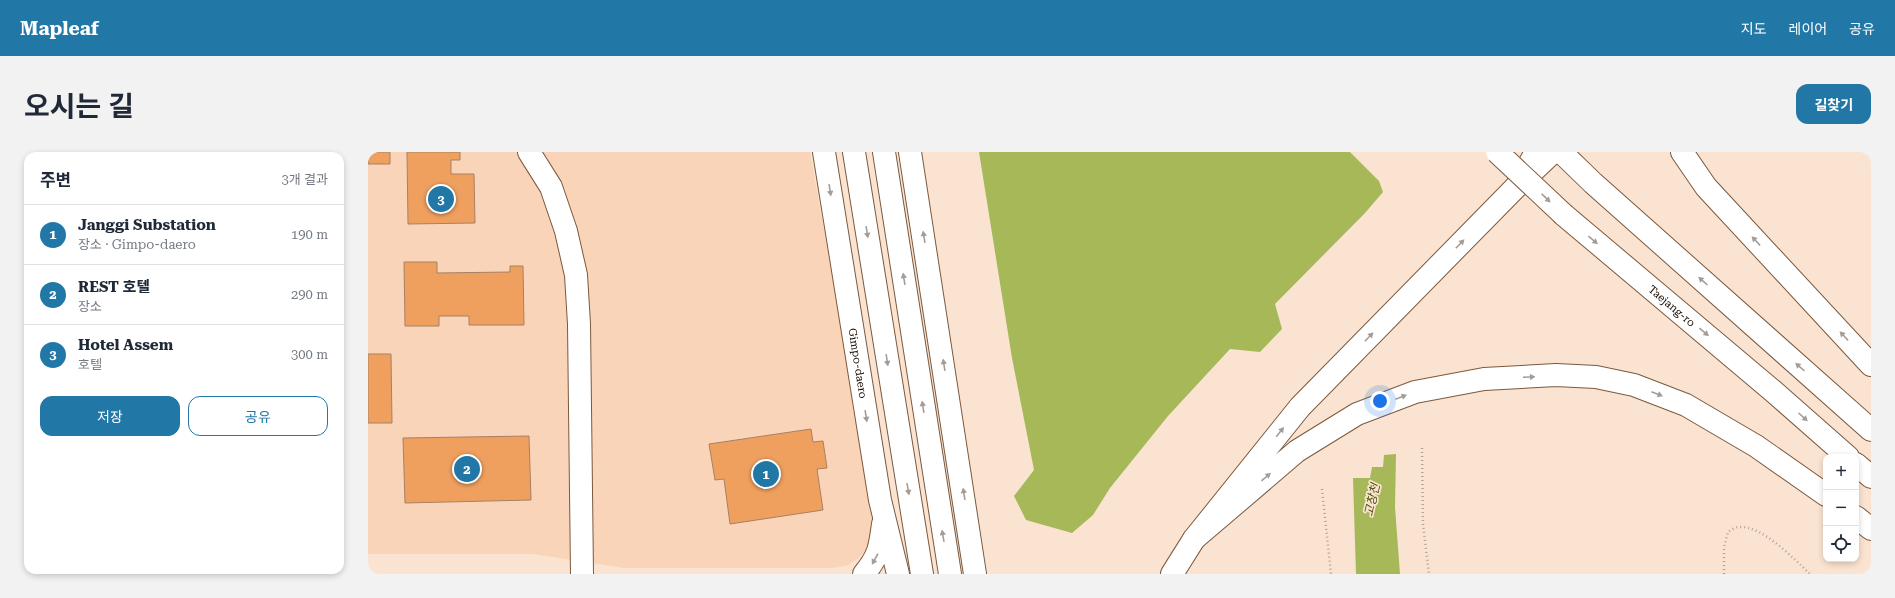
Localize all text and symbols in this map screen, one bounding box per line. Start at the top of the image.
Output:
text: Mapleaf [20,17,99,40]
text: 지도 [1741,21,1767,37]
text: 레이어 [1789,21,1827,37]
text: 공유 [1849,21,1875,37]
button: 길찾기 [1796,84,1871,124]
text: 오시는 길 [24,90,134,123]
text: 주변 [40,170,71,190]
text: 3개 결과 [282,172,328,187]
pin: 3 [428,184,454,214]
one-way arrow [827,184,833,197]
one-way arrow [1541,193,1551,203]
text: Janggi Substation [78,216,216,234]
one-way arrow [864,226,870,238]
text: 1 [49,227,57,242]
text: 190 m [291,227,328,242]
one-way arrow [921,231,927,243]
one-way arrow [1588,236,1599,245]
one-way arrow [1752,236,1761,246]
text: 장소 · Gimpo-daero [78,237,196,252]
one-way arrow [1455,239,1465,249]
one-way arrow [901,273,907,285]
one-way arrow [1698,276,1708,286]
text: REST 호텔 [78,278,150,296]
street label: Taejang-ro [1646,282,1698,329]
text: 2 [49,287,57,302]
text: 290 m [291,287,328,302]
text: 장소 [78,299,102,314]
street label: Gimpo-daero [846,327,870,400]
one-way arrow [1699,328,1709,337]
one-way arrow [1840,331,1849,341]
one-way arrow [1364,332,1374,342]
text: Hotel Assem [78,336,173,354]
text: 3 [49,347,57,362]
text: 300 m [291,347,328,362]
one-way arrow [884,354,890,366]
text: 호텔 [78,357,102,372]
one-way arrow [941,359,947,371]
one-way arrow [1795,363,1805,372]
one-way arrow [1523,373,1535,380]
your location [1370,391,1390,411]
one-way arrow [1651,391,1663,397]
one-way arrow [1396,394,1408,400]
button: 저장 [40,396,180,436]
button: 공유 [188,396,328,436]
one-way arrow [920,401,926,413]
one-way arrow [864,409,870,422]
one-way arrow [1798,412,1808,421]
one-way arrow [1276,426,1285,437]
pin: 2 [454,454,480,484]
map controls [1823,454,1859,562]
button: + [1823,454,1859,490]
pin: 1 [753,459,779,489]
one-way arrow [1261,472,1272,481]
water label: 고창천 [1361,480,1383,518]
one-way arrow [905,483,911,495]
one-way arrow [961,488,967,500]
button: − [1823,490,1859,526]
button: locate [1823,526,1859,562]
one-way arrow [940,529,946,542]
one-way arrow [871,554,878,565]

